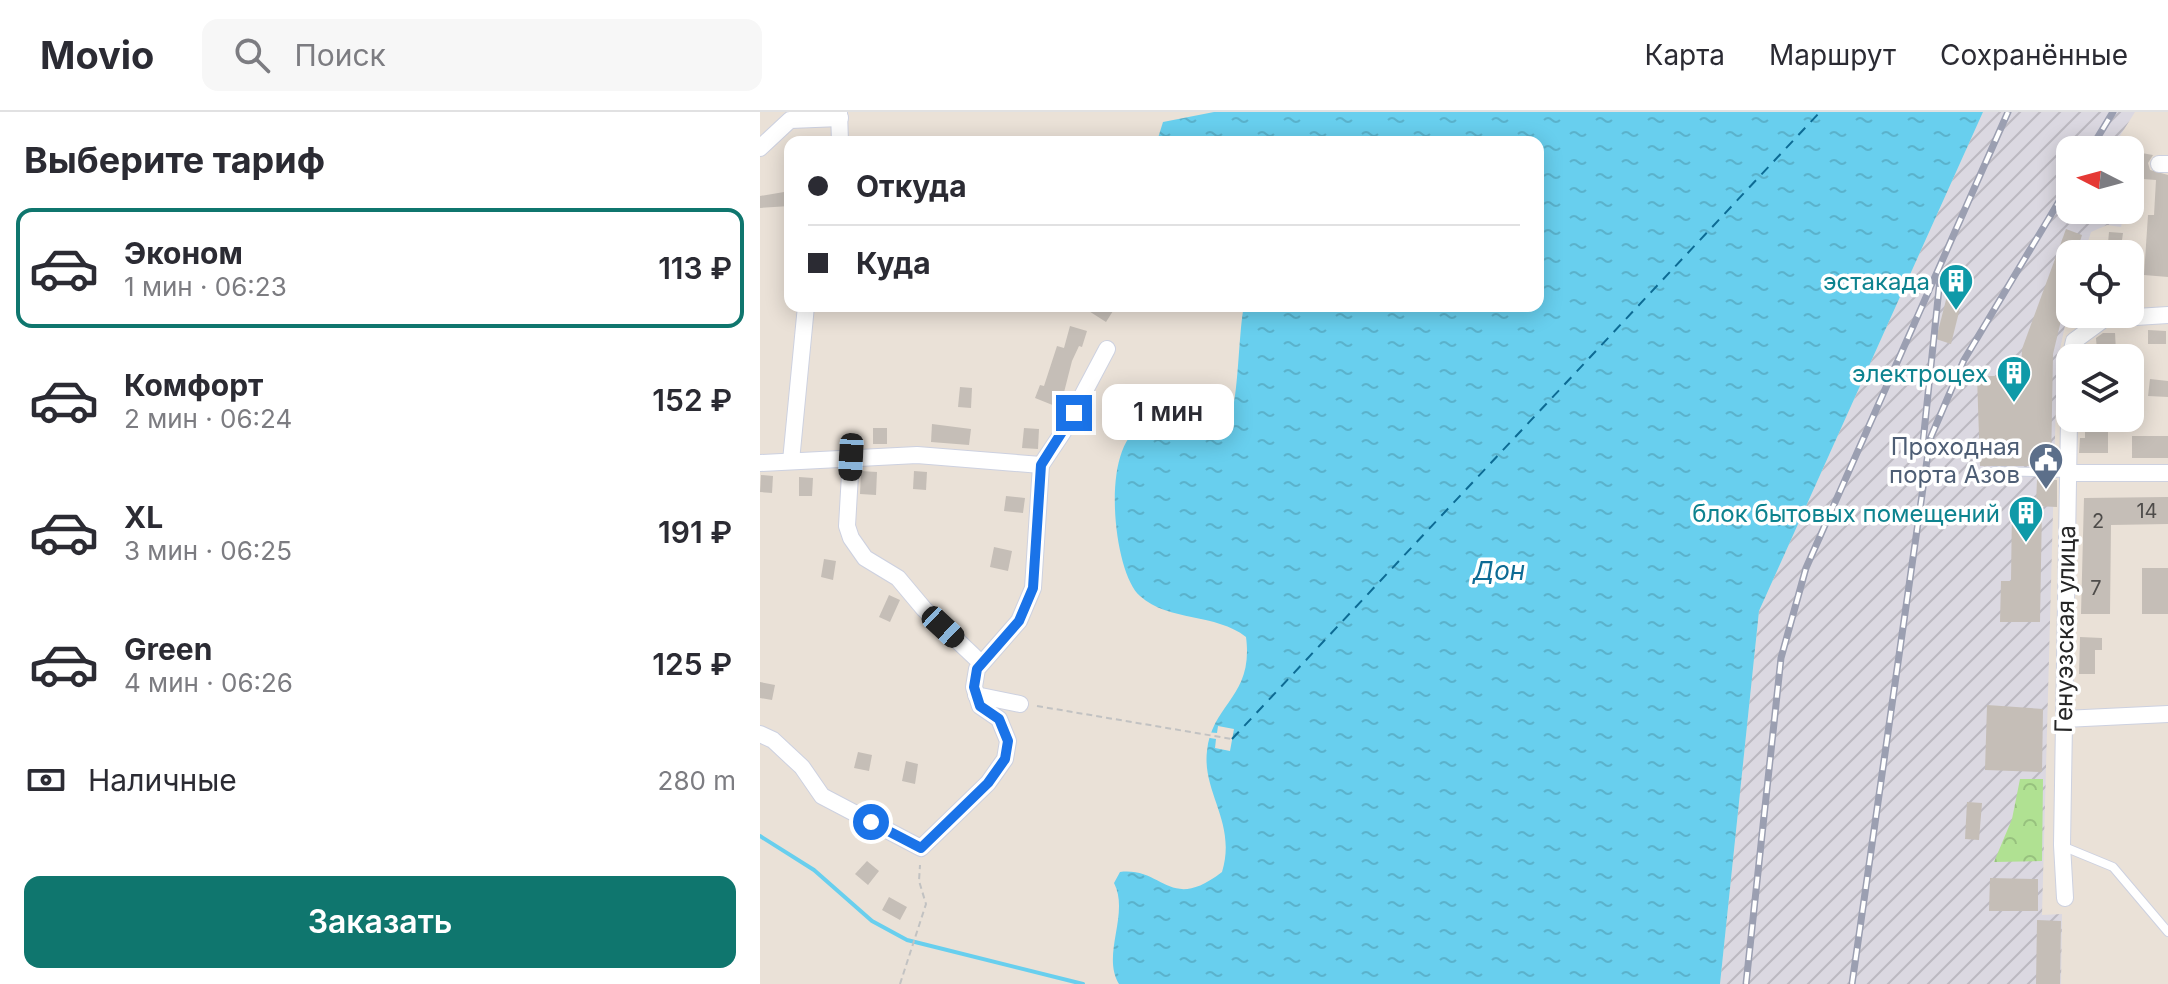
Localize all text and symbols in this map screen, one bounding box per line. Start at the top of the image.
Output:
search box [202,19,762,91]
text: Movio [40,32,154,78]
icon: search [230,33,274,77]
text: Поиск [294,37,386,73]
text: Карта [1645,38,1725,72]
text: Маршрут [1769,38,1896,72]
text: Сохранённые [1940,38,2128,72]
north arrow [2056,136,2144,224]
map controls [2056,136,2144,432]
text: Выберите тариф [24,138,325,182]
text: Откуда [856,168,967,204]
icon: car [28,232,100,304]
text: Эконом [124,235,243,271]
button: locate [2056,240,2144,328]
text: Куда [856,245,931,281]
text: 113 ₽ [658,250,732,286]
building icon: эстакада [1937,262,1975,312]
place label: эстакада [1823,267,1930,296]
text: 1 мин · 06:23 [124,271,287,302]
button: layers [2056,344,2144,432]
building icon: электроцех [1995,354,2033,404]
place label: электроцех [1852,359,1988,388]
icon: car [28,364,100,436]
text: Комфорт [124,367,263,403]
text: 152 ₽ [652,382,732,418]
callout: 1 мин [1102,385,1234,441]
route end [1056,395,1092,431]
text: 1 мин [1133,396,1203,427]
text: 2 мин · 06:24 [124,403,292,434]
car [838,432,864,482]
place label: Проходная порта Азов [1889,432,2020,489]
public building icon: Проходная порта Азов [2027,441,2065,491]
building icon: блок бытовых помещений [2007,494,2045,544]
icon: car [28,496,100,568]
text: XL [124,499,163,535]
place label: блок бытовых помещений [1692,499,2000,528]
house number: 14 [2136,499,2158,523]
house number: 2 [2092,509,2104,533]
text: 191 ₽ [658,514,732,550]
street label: Генуэзская улица [2049,525,2081,733]
text: 3 мин · 06:25 [124,535,292,566]
water label: Дон [1472,555,1525,586]
house number: 7 [2090,576,2102,600]
car [917,602,969,652]
icon: car [28,628,100,700]
text: Green [124,631,212,667]
text: 125 ₽ [652,646,732,682]
text: 4 мин · 06:26 [124,667,293,698]
icon: cash [24,758,68,802]
text: Наличные [88,762,237,798]
text: 280 m [658,765,736,796]
route start [853,804,889,840]
button: Заказать [24,876,736,968]

